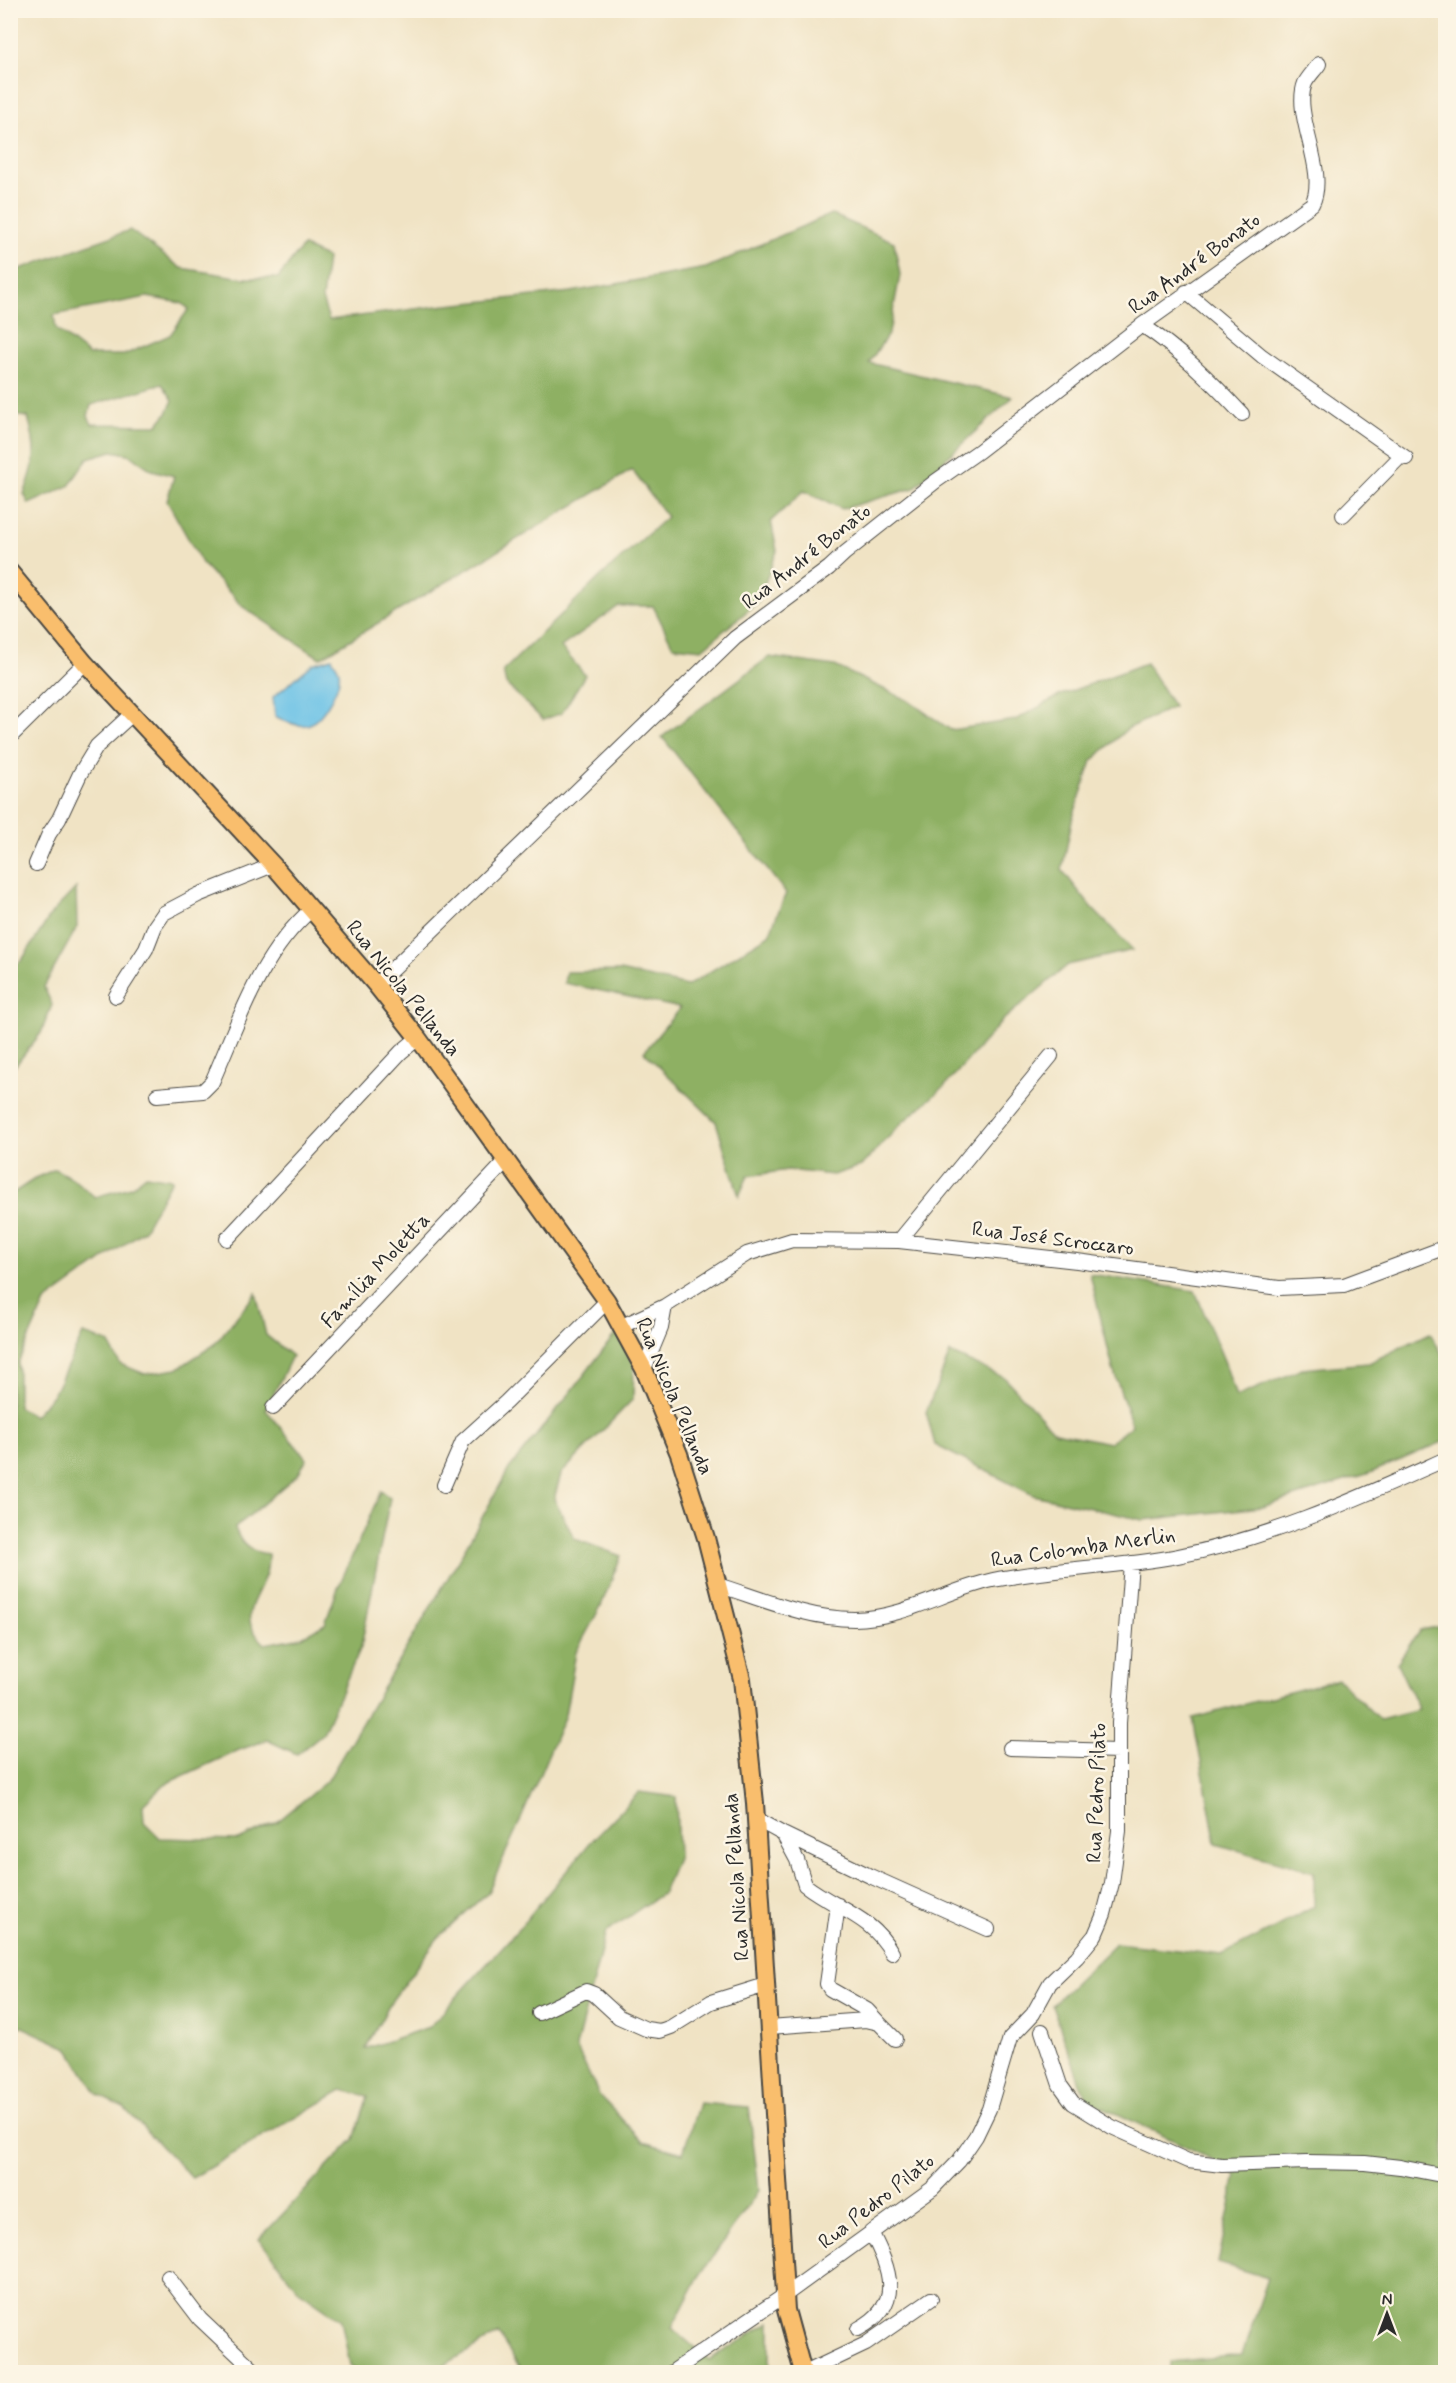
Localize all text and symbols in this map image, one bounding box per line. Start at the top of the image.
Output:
street label: Rua André Bonato [1123,206,1266,321]
street label: Rua André Bonato [736,497,877,616]
street label: Rua Nicola Pellanda [339,914,467,1063]
street label: Família Moletta [315,1207,437,1335]
street label: Rua José Scroccaro [970,1215,1135,1263]
street label: Rua Nicola Pellanda [628,1313,720,1479]
street label: Rua Colomba Merlin [989,1521,1177,1575]
street label: Rua Pedro Pilato [1081,1722,1113,1864]
street label: Rua Nicola Pellanda [717,1792,757,1962]
street label: Rua Pedro Pilato [813,2148,941,2256]
north arrow [1357,2284,1417,2344]
text: N [1382,2290,1392,2311]

